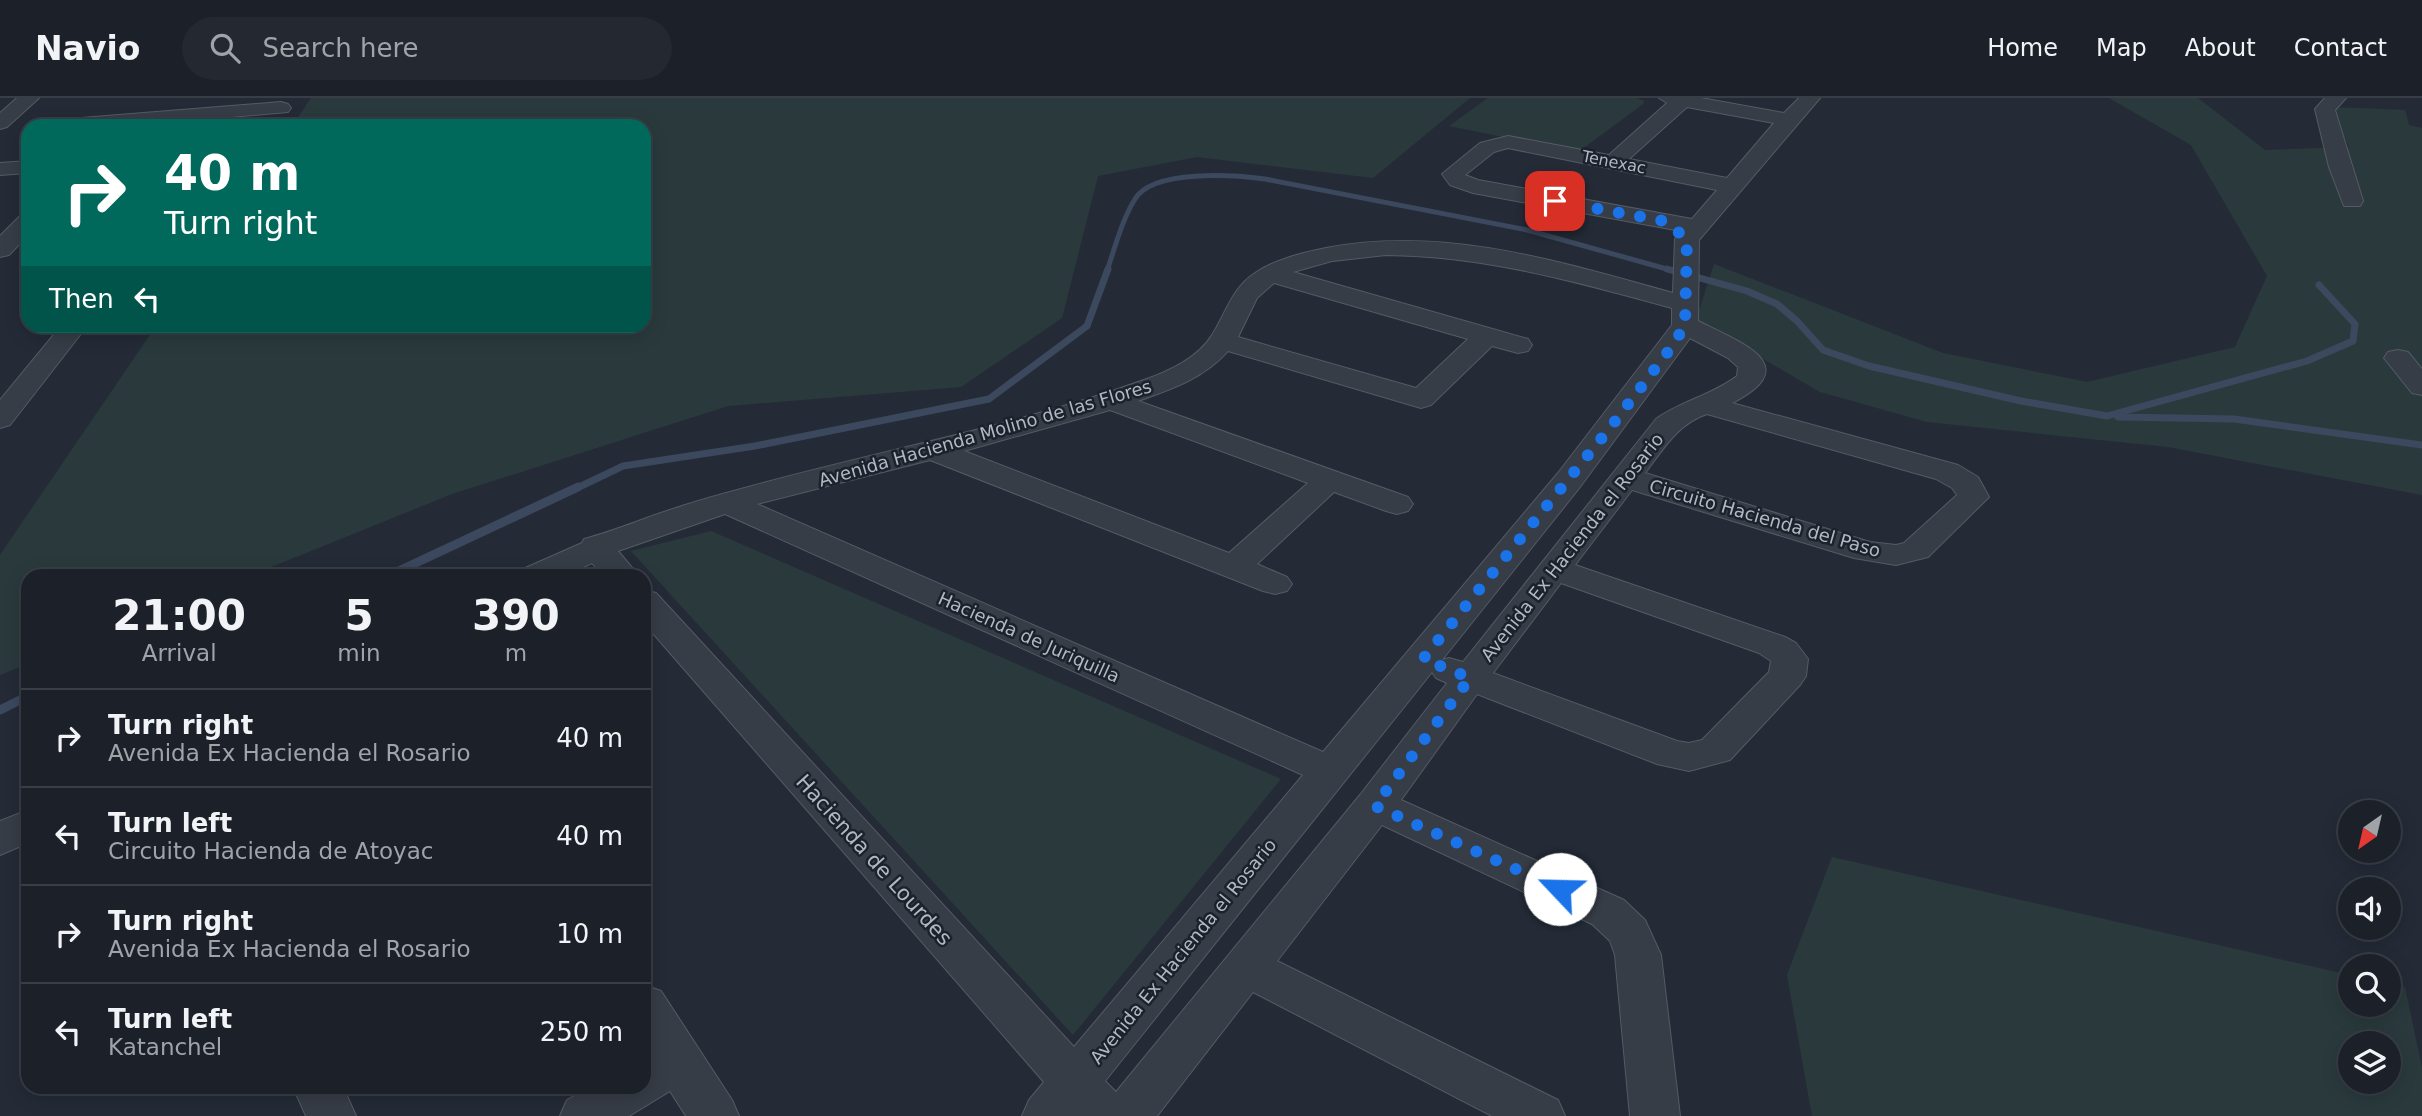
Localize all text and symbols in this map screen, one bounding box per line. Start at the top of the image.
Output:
search box [182,17,672,80]
text: Navio [35,29,140,68]
icon: search [206,29,244,67]
text: Search here [262,33,419,63]
text: Home [1987,34,2058,62]
text: Map [2096,34,2147,62]
text: About [2185,34,2256,62]
text: Contact [2294,34,2387,62]
text: 40 m [164,145,300,202]
street label: Tenexac [1579,146,1648,177]
icon: right [49,147,140,238]
pin [1525,171,1585,231]
icon: arrive [1536,182,1574,220]
text: Turn right [164,204,317,242]
icon: left [128,280,166,318]
text: Then [49,284,114,314]
street label: Avenida Hacienda Molino de las Flores [816,375,1154,491]
street label: Avenida Ex Hacienda el Rosario [1476,429,1668,665]
street label: Circuito Hacienda del Paso [1647,475,1883,561]
street label: Hacienda de Juriquilla [935,587,1123,687]
text: 21:00 [112,591,246,640]
text: 5 [344,591,374,640]
text: 390 [472,591,560,640]
text: Arrival [142,640,217,666]
text: min [337,640,381,666]
text: m [505,640,527,666]
text: Turn right [108,710,253,740]
icon: right [49,719,87,757]
text: 40 m [556,723,623,753]
text: Avenida Ex Hacienda el Rosario [108,740,471,766]
street label: Hacienda de Lourdes [791,770,957,950]
north arrow [2338,800,2401,863]
map controls [2338,800,2401,1094]
text: Turn left [108,808,232,838]
icon: left [49,817,87,855]
text: 40 m [556,821,623,851]
street label: Avenida Ex Hacienda el Rosario [1086,834,1280,1068]
text: Circuito Hacienda de Atoyac [108,838,433,864]
position arrow [1523,852,1597,926]
button: sound [2338,877,2401,940]
text: Turn right [108,906,253,936]
icon: right [49,915,87,953]
text: 10 m [556,919,623,949]
text: Avenida Ex Hacienda el Rosario [108,936,471,962]
button: search [2338,954,2401,1017]
text: Turn left [108,1004,232,1034]
icon: left [49,1013,87,1051]
text: 250 m [540,1017,623,1047]
button: layers [2338,1031,2401,1094]
text: Katanchel [108,1034,222,1060]

